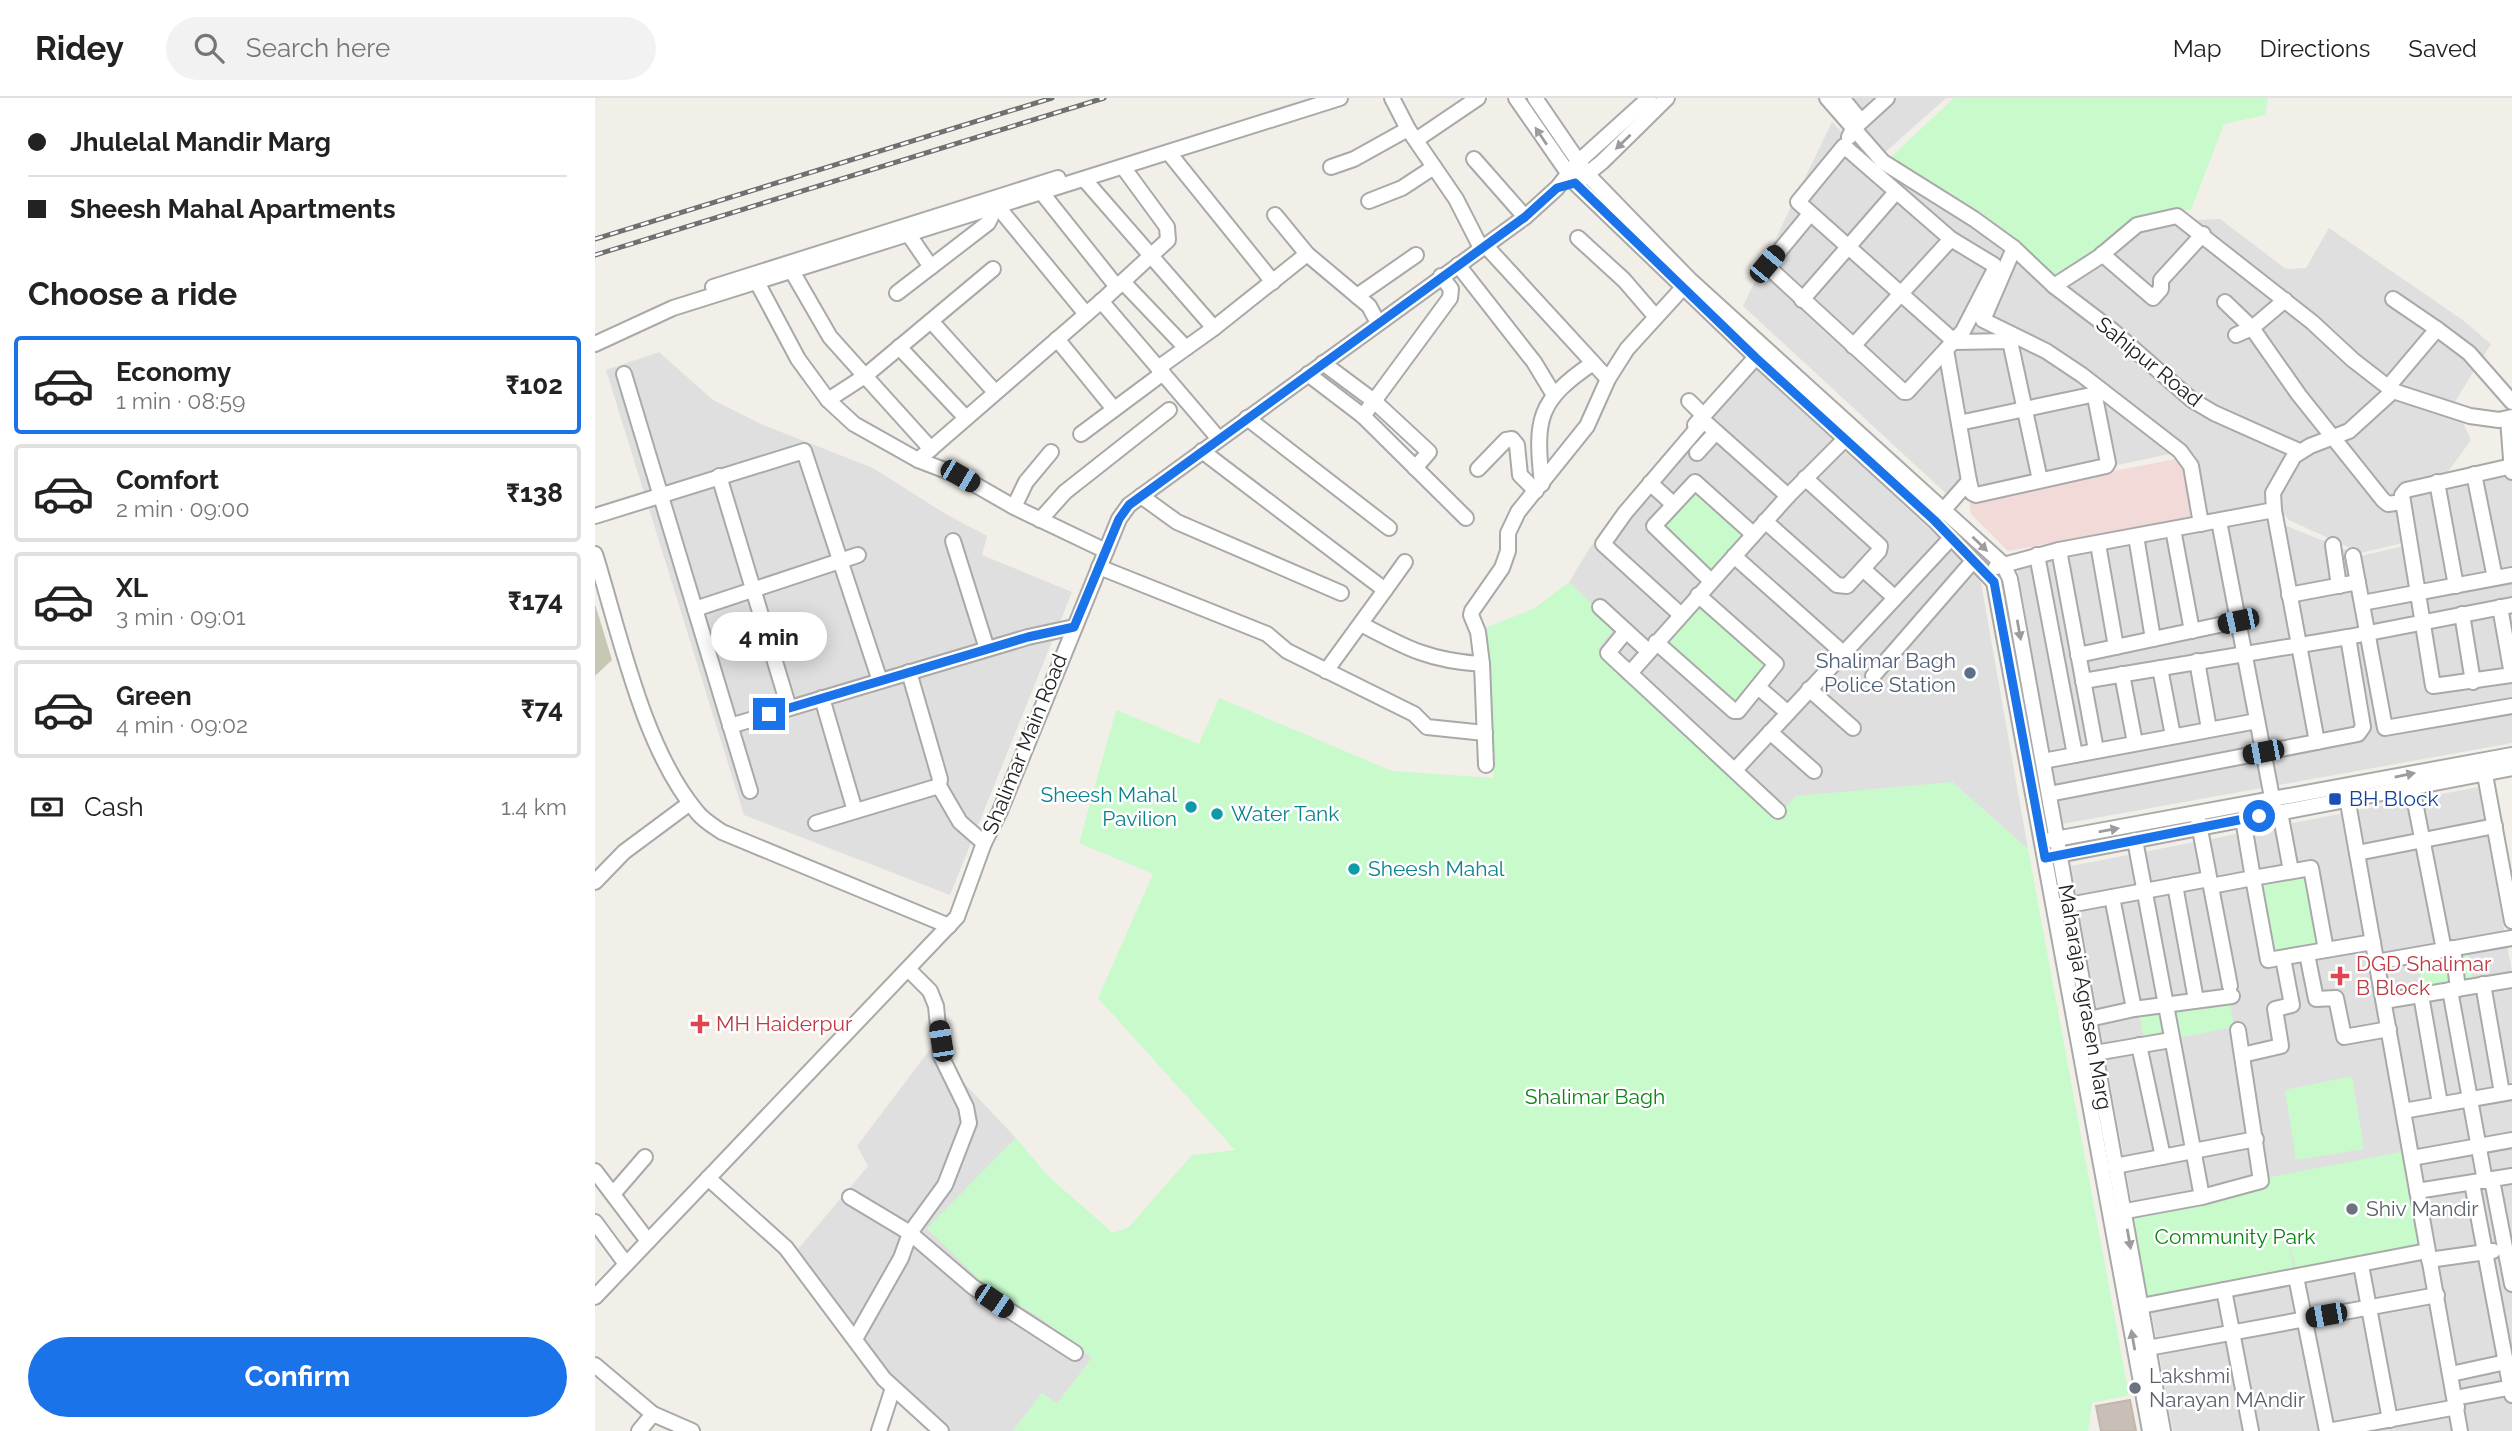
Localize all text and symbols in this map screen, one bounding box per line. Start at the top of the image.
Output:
search box [166,17,656,80]
text: Ridey [35,29,124,68]
icon: search [190,29,228,67]
text: Search here [246,33,390,63]
text: Map [2173,34,2222,63]
text: Directions [2260,34,2370,63]
text: Saved [2408,34,2477,63]
one-way arrow [1535,126,1548,145]
text: Jhulelal Mandir Marg [70,127,331,157]
one-way arrow [1615,134,1632,150]
text: Sheesh Mahal Apartments [70,194,396,224]
car [1746,241,1789,287]
text: Choose a ride [28,275,237,312]
street label: Sahipur Road [2091,311,2207,412]
icon: car [32,354,95,417]
text: Economy [116,357,231,387]
text: ₹102 [506,370,563,400]
text: 1 min · 08:59 [116,387,245,414]
car [937,456,984,496]
icon: car [32,462,95,525]
text: Comfort [116,465,219,495]
text: ₹138 [506,478,563,508]
text: 2 min · 09:00 [116,495,250,522]
one-way arrow [1971,535,1988,551]
icon: car [32,570,95,633]
text: XL [116,573,148,603]
text: ₹174 [508,586,563,616]
text: 3 min · 09:01 [116,603,246,630]
car [2216,606,2261,636]
callout: 4 min [711,612,827,662]
one-way arrow [2014,619,2025,641]
text: 4 min [739,623,799,650]
place label: Shalimar Bagh Police Station [1816,648,1956,697]
street label: Shalimar Main Road [977,650,1072,838]
marker: Shalimar Bagh Police Station [1962,665,1978,681]
icon: car [32,678,95,741]
text: Green [116,681,192,711]
text: ₹74 [521,694,563,724]
route end [753,698,785,730]
text: 4 min · 09:02 [116,711,248,738]
car [2241,738,2286,766]
one-way arrow [2394,769,2416,780]
place label: Sheesh Mahal Pavilion [1040,782,1177,831]
place label: BH Block [2349,786,2439,811]
icon: cash [28,788,66,826]
marker: BH Block [2327,791,2343,807]
text: Cash [84,792,144,822]
text: 1.4 km [501,793,567,820]
marker: Sheesh Mahal Pavilion [1183,799,1199,815]
route start [2243,800,2275,832]
place label: Water Tank [1231,801,1339,826]
marker: Water Tank [1209,806,1225,822]
one-way arrow [2098,824,2120,835]
place label: Sheesh Mahal [1368,856,1505,881]
marker: Sheesh Mahal [1346,861,1362,877]
street label: Maharaja Agrasen Marg [2053,882,2118,1112]
place label: DGD Shalimar B Block [2356,951,2492,1000]
marker: DGD Shalimar B Block [2330,966,2350,986]
place label: MH Haiderpur [716,1011,853,1036]
marker: MH Haiderpur [690,1014,710,1034]
car [928,1019,955,1063]
park label: Shalimar Bagh [1525,1084,1665,1109]
place label: Shiv Mandir [2366,1196,2479,1221]
marker: Shiv Mandir [2344,1201,2360,1217]
park label: Community Park [2155,1224,2315,1249]
one-way arrow [2123,1228,2134,1250]
car [971,1281,1018,1321]
car [2304,1301,2349,1329]
one-way arrow [2127,1329,2138,1351]
button: Confirm [28,1337,567,1417]
place label: Lakshmi Narayan MAndir [2149,1363,2306,1412]
marker: Lakshmi Narayan MAndir [2127,1380,2143,1396]

